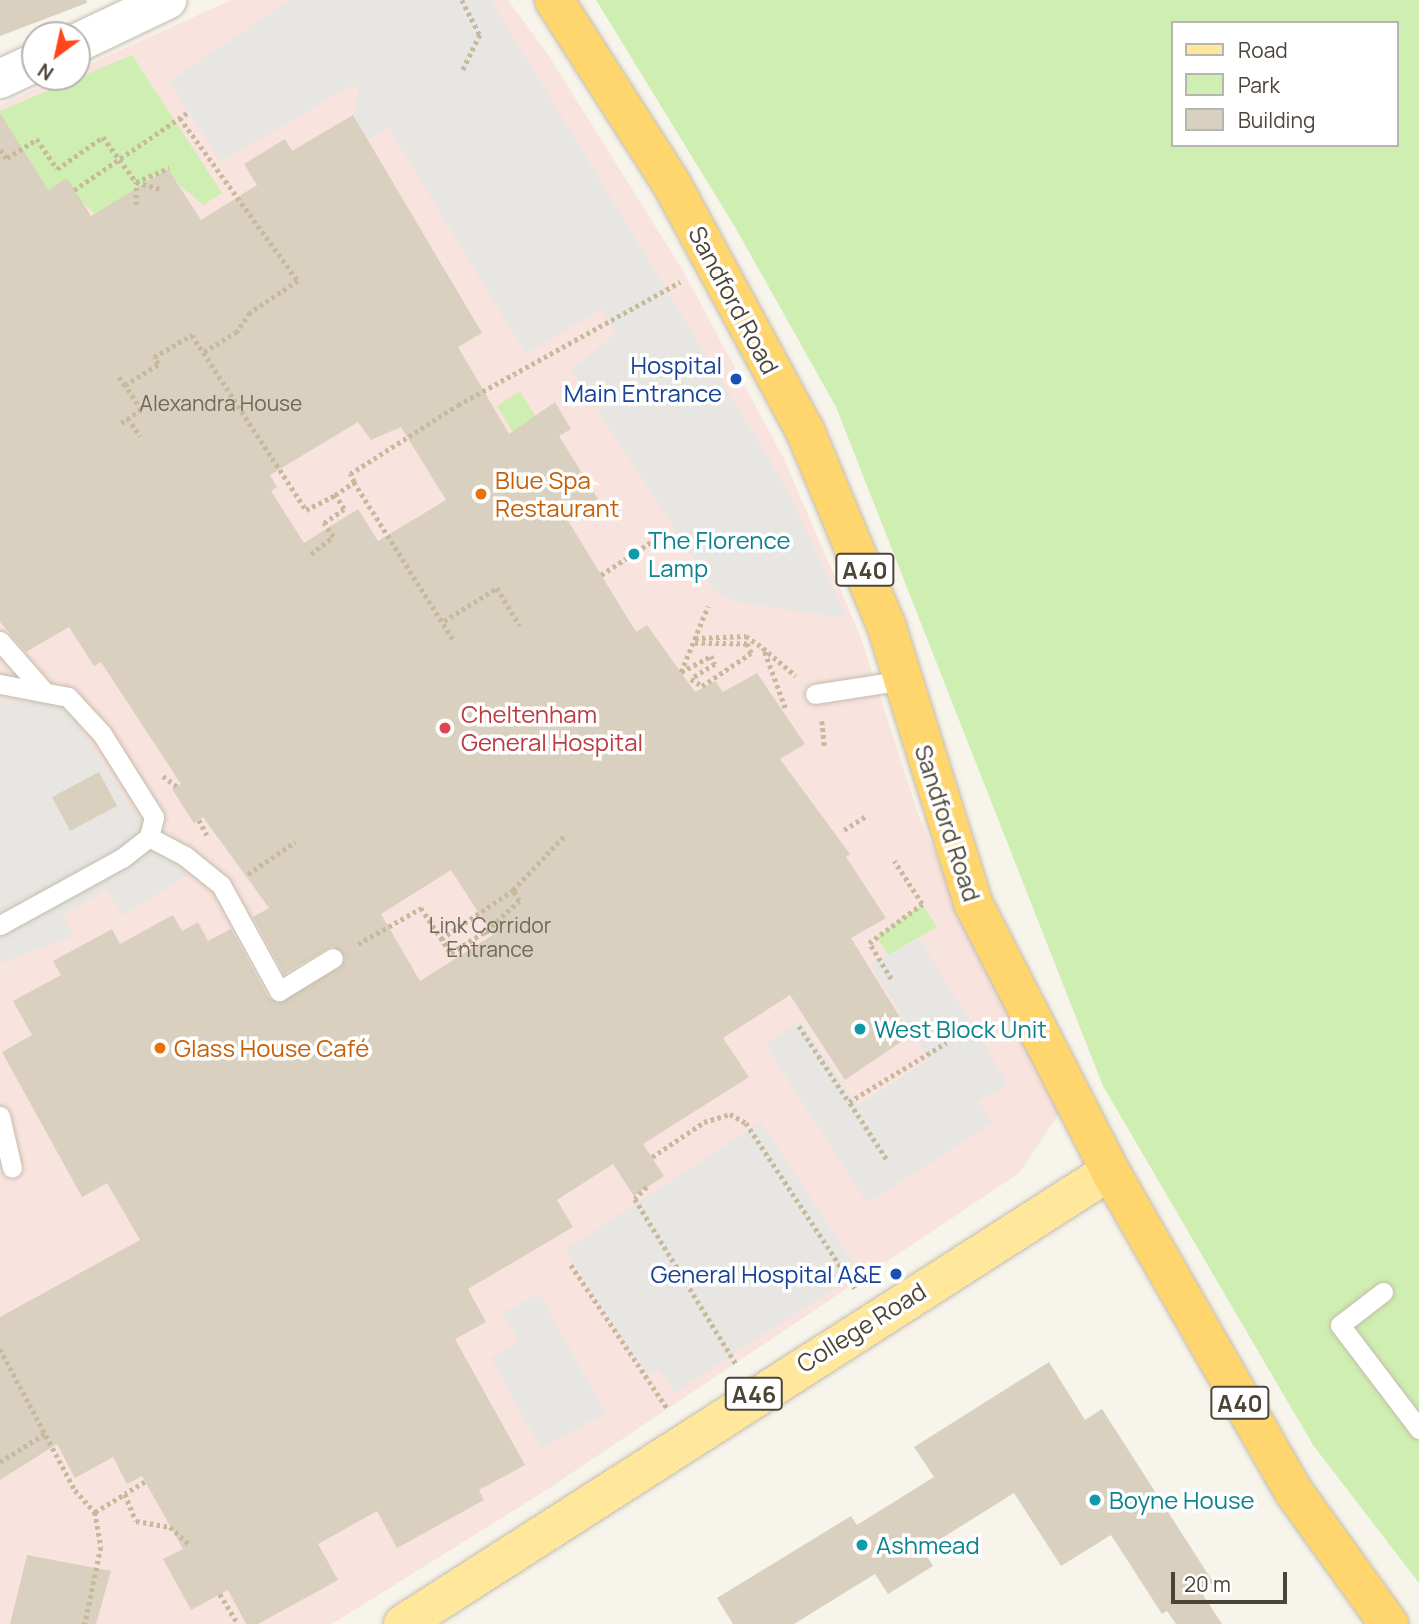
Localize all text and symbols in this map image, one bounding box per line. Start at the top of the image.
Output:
north arrow [21,21,91,91]
legend [1170,21,1398,147]
text: Road [1238,36,1288,64]
text: N [33,57,58,87]
text: Park [1238,71,1280,99]
text: Building [1238,106,1315,134]
street label: Sandford Road [683,221,785,379]
place label: Hospital Main Entrance [564,351,722,407]
marker: Hospital Main Entrance [728,371,744,387]
house number: Alexandra House [140,390,302,416]
place label: Blue Spa Restaurant [495,466,619,522]
marker: Blue Spa Restaurant [473,486,489,502]
place label: The Florence Lamp [648,526,790,582]
marker: The Florence Lamp [626,546,642,562]
road number: A40 [835,550,895,590]
place label: Cheltenham General Hospital [461,700,643,756]
marker: Cheltenham General Hospital [435,718,455,738]
street label: Sandford Road [909,741,987,905]
house number: Link Corridor Entrance [429,912,551,962]
place label: West Block Unit [874,1015,1047,1043]
marker: West Block Unit [852,1021,868,1037]
place label: Glass House Café [174,1034,369,1062]
marker: Glass House Café [152,1040,168,1056]
place label: General Hospital A&E [651,1260,882,1288]
marker: General Hospital A&E [888,1266,904,1282]
street label: College Road [791,1276,931,1378]
road number: A46 [724,1374,784,1414]
road number: A40 [1210,1384,1270,1422]
place label: Boyne House [1109,1486,1255,1514]
marker: Boyne House [1087,1492,1103,1508]
place label: Ashmead [876,1531,980,1559]
marker: Ashmead [854,1537,870,1553]
scale bar [1174,1558,1290,1602]
text: 20 m [1184,1570,1231,1598]

